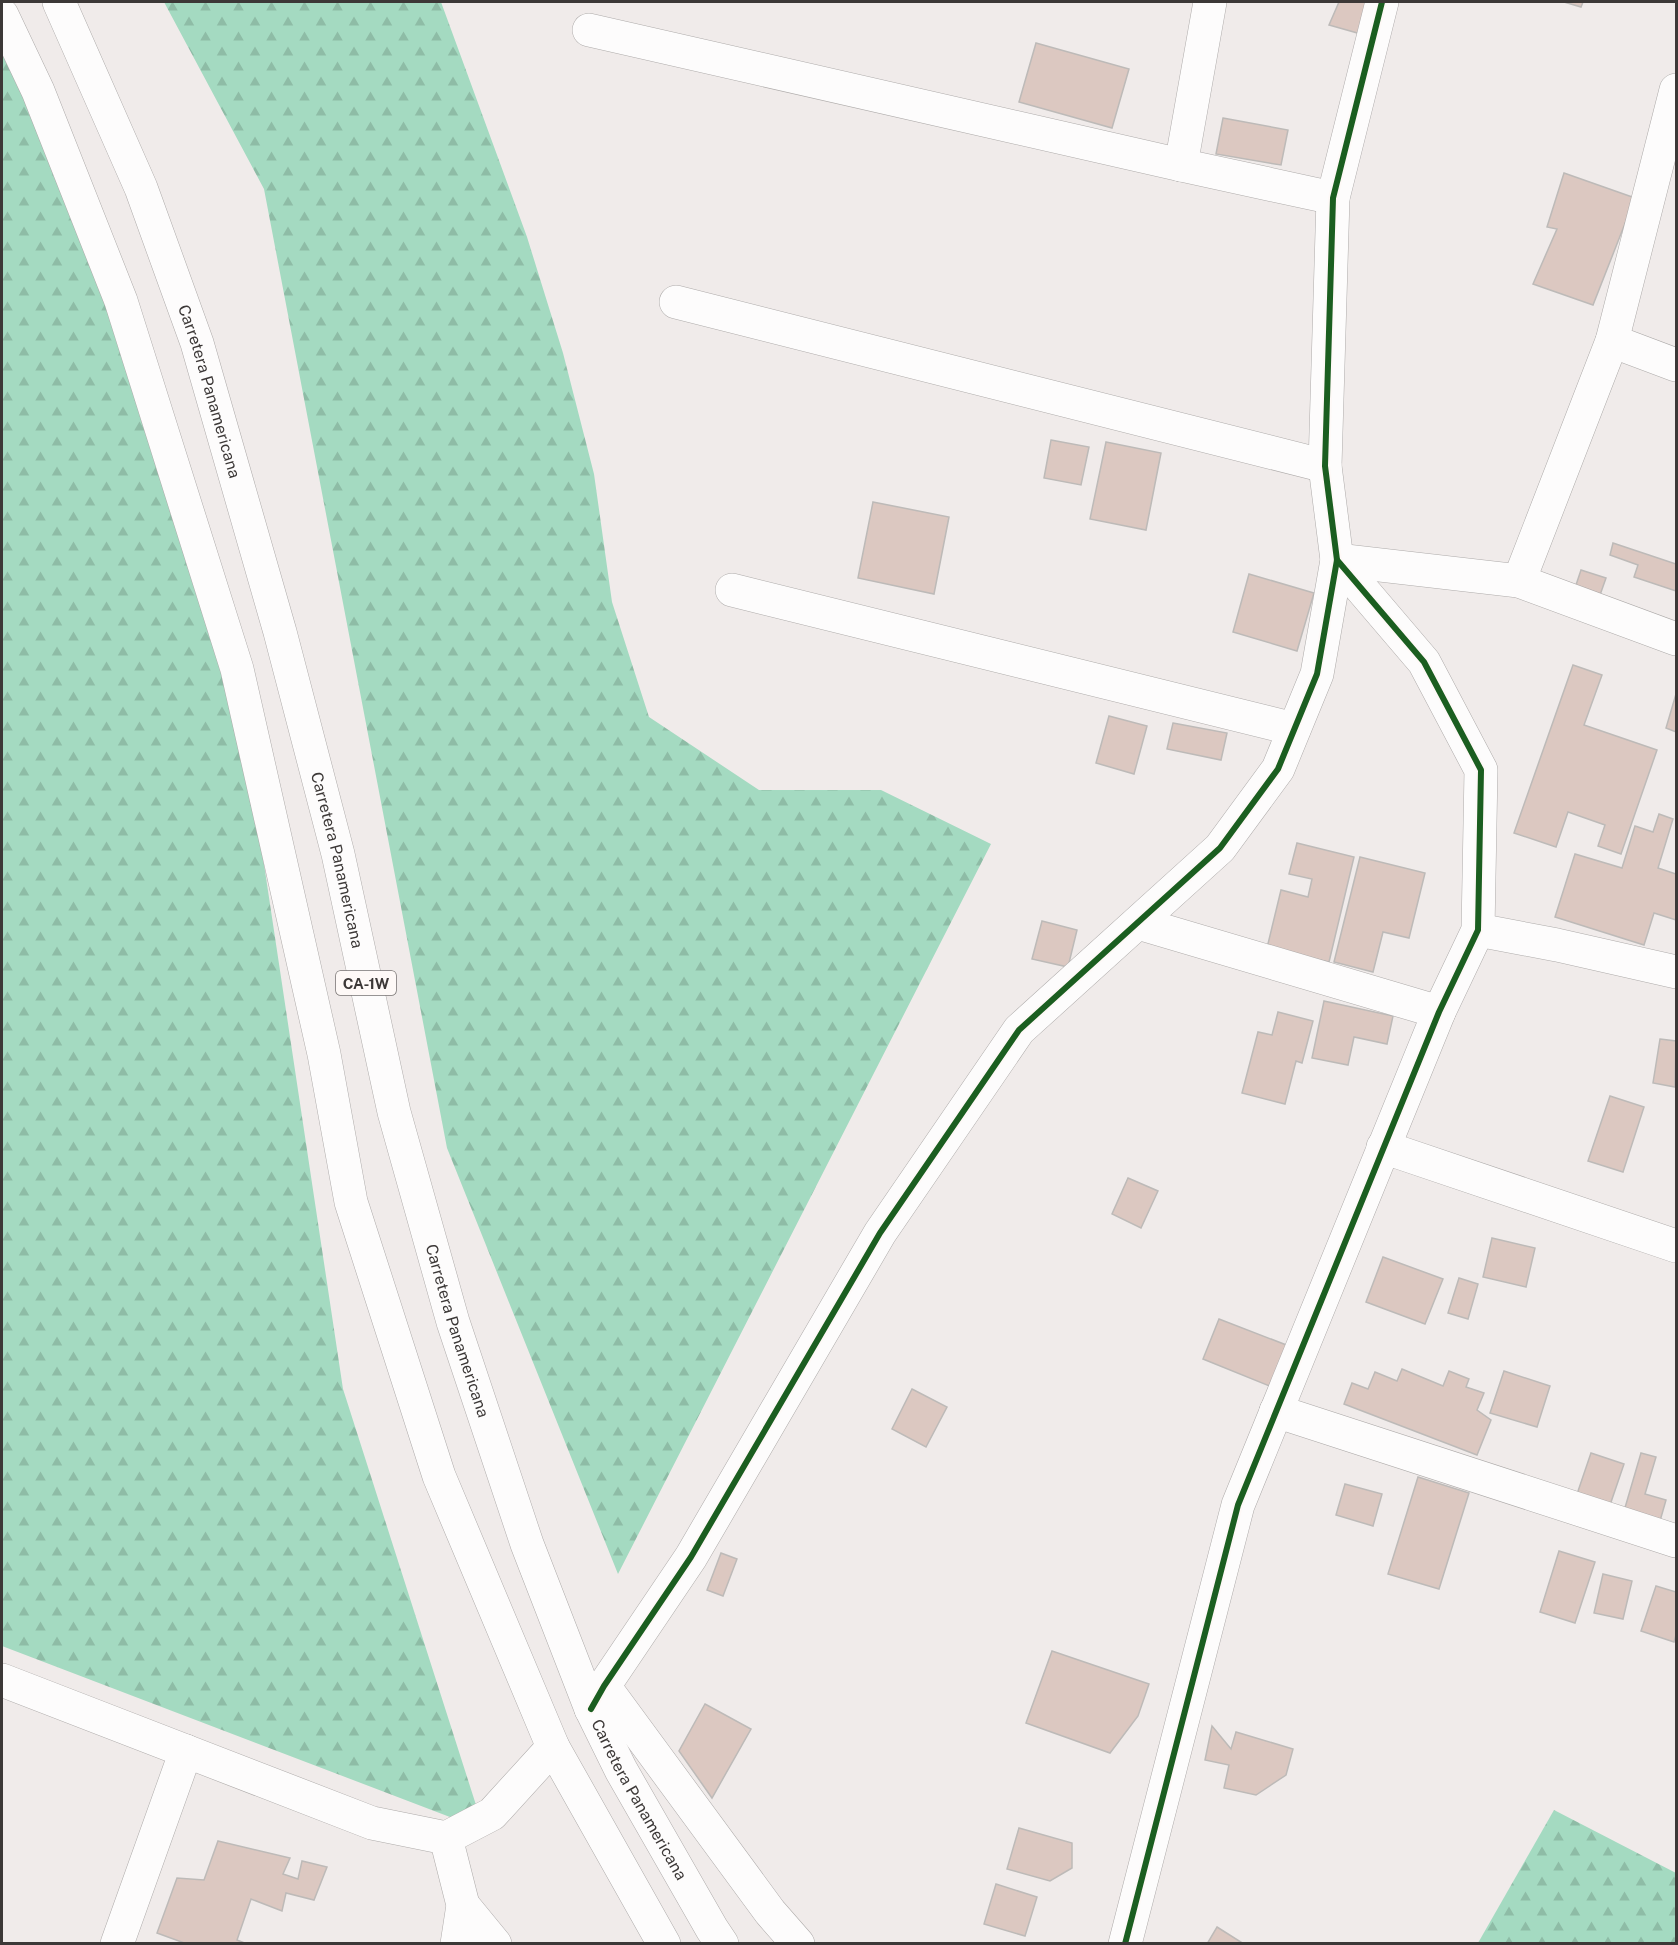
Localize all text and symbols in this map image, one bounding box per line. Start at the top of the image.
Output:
street label: Carretera Panamericana [174,302,245,480]
street label: Carretera Panamericana [307,770,368,950]
road number: CA-1W [336,971,396,995]
street label: Carretera Panamericana [422,1242,494,1420]
street label: Carretera Panamericana [588,1716,691,1883]

